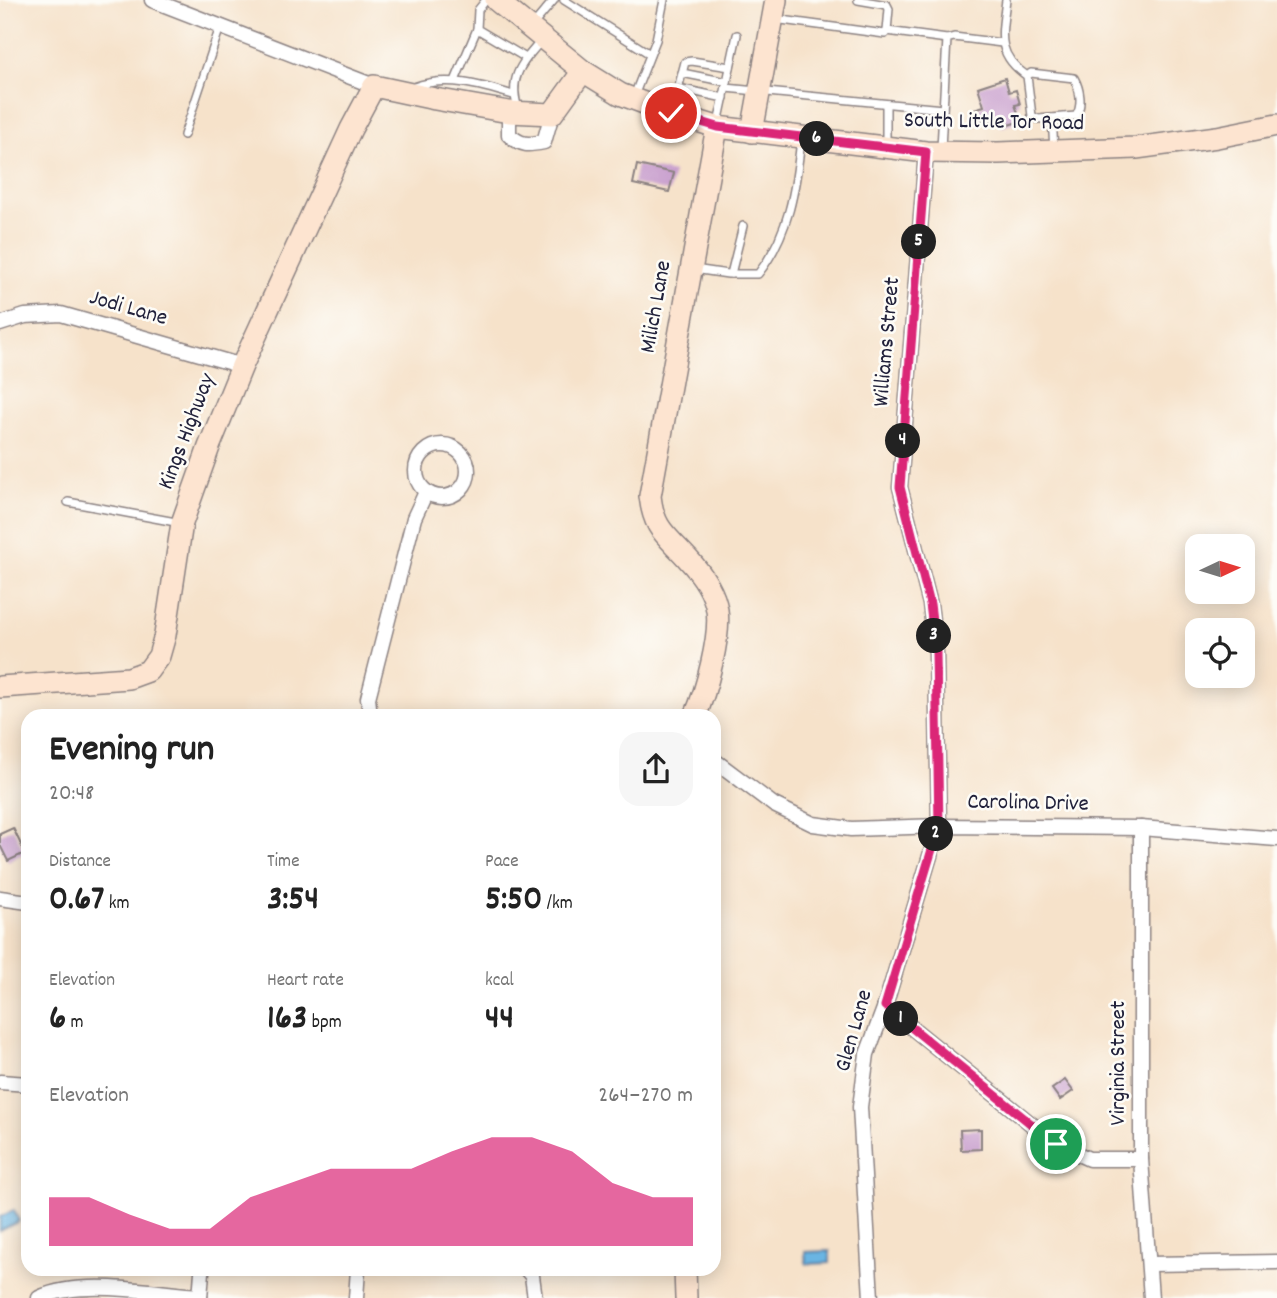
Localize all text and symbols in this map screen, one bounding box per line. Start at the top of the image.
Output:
pin [641,83,701,143]
icon: check [652,94,690,132]
street label: South Little Tor Road [904,105,1084,141]
pin: 6 [800,122,834,156]
text: 6 [812,125,821,152]
pin: 5 [902,224,936,260]
text: 5 [914,228,923,255]
street label: Milich Lane [633,258,681,356]
street label: Williams Street [866,276,910,408]
street label: Jodi Lane [85,282,171,336]
street label: Kings Highway [151,369,226,495]
pin: 4 [886,424,920,458]
text: 4 [899,427,906,454]
north arrow [1185,534,1255,604]
map controls [1185,534,1255,688]
pin: 3 [916,618,951,654]
button: locate [1185,618,1255,688]
text: 3 [929,622,938,649]
text: Evening run [49,724,214,779]
button: share [619,732,693,806]
text: 20:48 [49,778,94,811]
street label: Carolina Drive [967,786,1089,822]
pin: 2 [918,816,954,852]
text: 2 [931,820,940,847]
text: Distance [49,849,111,876]
text: Time [267,849,300,876]
text: Pace [485,849,519,876]
text: 0.67 [49,876,104,926]
text: 3:54 [267,876,319,926]
text: 5:50 [485,876,542,926]
text: km [104,891,130,918]
text: /km [542,891,573,918]
text: Elevation [49,968,115,995]
text: Heart rate [267,968,344,995]
text: kcal [485,968,514,995]
street label: Glen Lane [828,986,882,1076]
text: 6 [49,995,66,1045]
text: 163 [267,995,307,1045]
text: 44 [485,995,514,1045]
street label: Virginia Street [1103,1001,1136,1125]
pin: 1 [884,1002,918,1036]
text: 1 [898,1005,903,1032]
text: m [66,1010,84,1037]
text: bpm [307,1010,342,1037]
text: Elevation [49,1080,129,1113]
text: 264–270 m [598,1080,693,1113]
pin [1026,1114,1086,1174]
icon: arrive [1037,1125,1075,1163]

